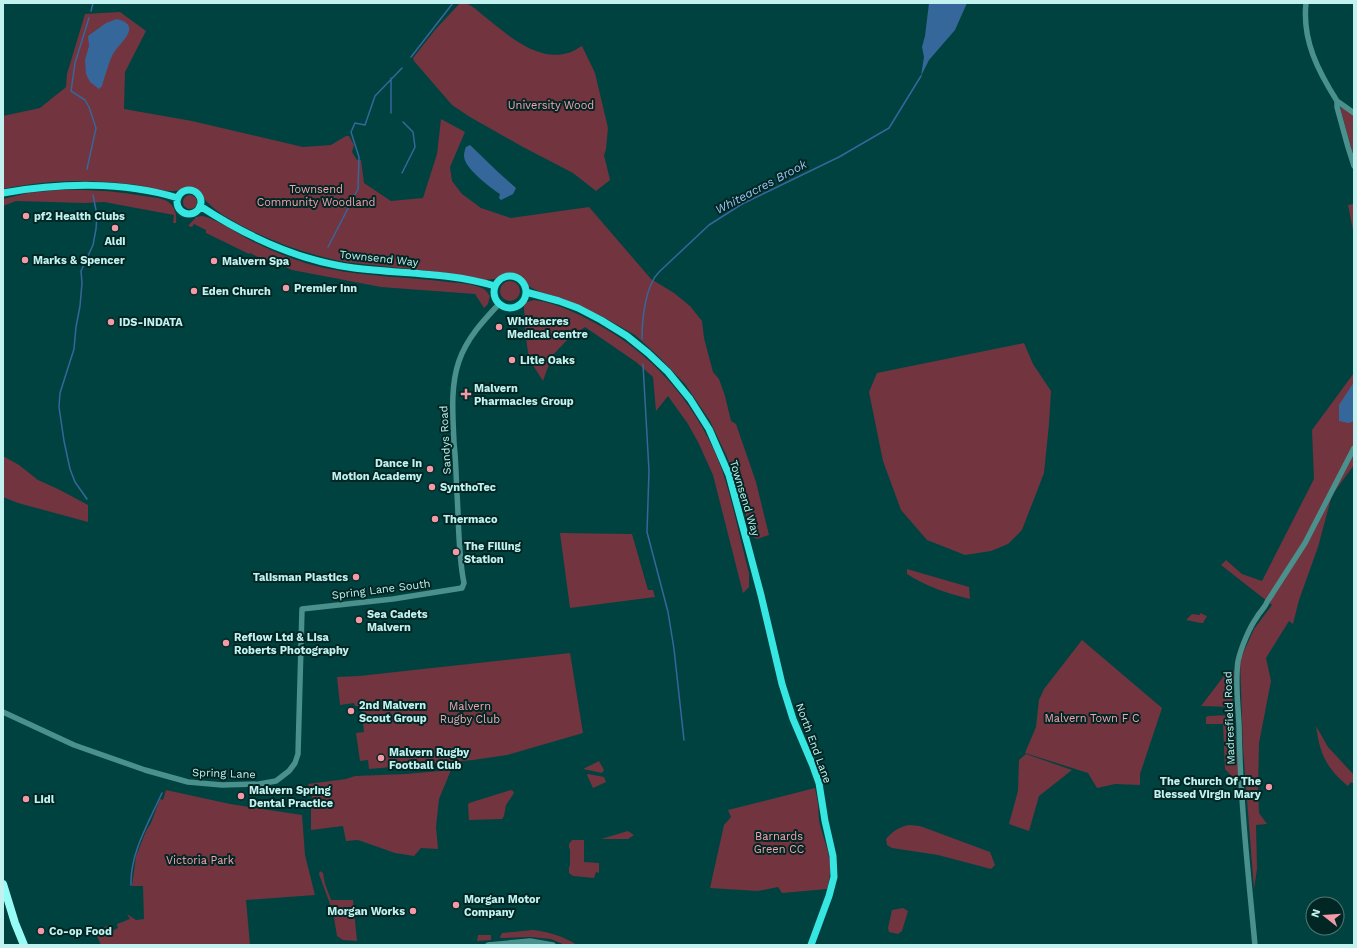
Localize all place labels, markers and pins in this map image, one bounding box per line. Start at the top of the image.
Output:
place label: pf2 Health Clubs [34,210,125,223]
marker: pf2 Health Clubs [21,211,31,221]
marker: Aldi [110,223,120,233]
place label: Aldi [104,235,126,248]
place label: Marks & Spencer [33,254,125,267]
marker: Marks & Spencer [20,255,30,265]
place label: Malvern Spa [222,255,290,268]
marker: Malvern Spa [209,256,219,266]
place label: Premier Inn [294,282,357,295]
marker: Premier Inn [281,283,291,293]
place label: Eden Church [202,285,271,298]
marker: Eden Church [189,286,199,296]
place label: Whiteacres Medical centre [507,315,588,341]
place label: IDS-INDATA [119,316,183,329]
marker: IDS-INDATA [106,317,116,327]
marker: Whiteacres Medical centre [494,322,504,332]
place label: Litle Oaks [520,354,575,367]
marker: Litle Oaks [507,355,517,365]
place label: Malvern Pharmacies Group [474,382,574,408]
marker: Malvern Pharmacies Group [461,389,471,399]
place label: Dance In Motion Academy [332,457,423,483]
marker: Dance In Motion Academy [425,464,435,474]
place label: SynthoTec [440,481,496,494]
marker: SynthoTec [427,482,437,492]
place label: Thermaco [443,513,498,526]
marker: Thermaco [430,514,440,524]
place label: The Filling Station [464,540,522,566]
marker: The Filling Station [451,547,461,557]
place label: Talisman Plastics [253,571,348,584]
marker: Talisman Plastics [351,572,361,582]
place label: Sea Cadets Malvern [367,608,428,634]
marker: Sea Cadets Malvern [354,615,364,625]
place label: Reflow Ltd & Lisa Roberts Photography [234,631,349,657]
marker: Reflow Ltd & Lisa Roberts Photography [221,638,231,648]
place label: 2nd Malvern Scout Group [359,699,427,725]
marker: 2nd Malvern Scout Group [346,706,356,716]
place label: Malvern Rugby Football Club [389,746,470,772]
marker: Malvern Rugby Football Club [376,753,386,763]
place label: The Church Of The Blessed Virgin Mary [1154,775,1262,801]
marker: The Church Of The Blessed Virgin Mary [1264,782,1274,792]
place label: Malvern Spring Dental Practice [249,784,333,810]
marker: Malvern Spring Dental Practice [236,791,246,801]
place label: Lidl [34,793,55,806]
marker: Lidl [21,794,31,804]
place label: Morgan Motor Company [464,893,541,919]
marker: Morgan Motor Company [451,900,461,910]
place label: Morgan Works [327,905,405,918]
marker: Morgan Works [408,906,418,916]
place label: Co-op Food [49,925,112,938]
marker: Co-op Food [36,926,46,936]

